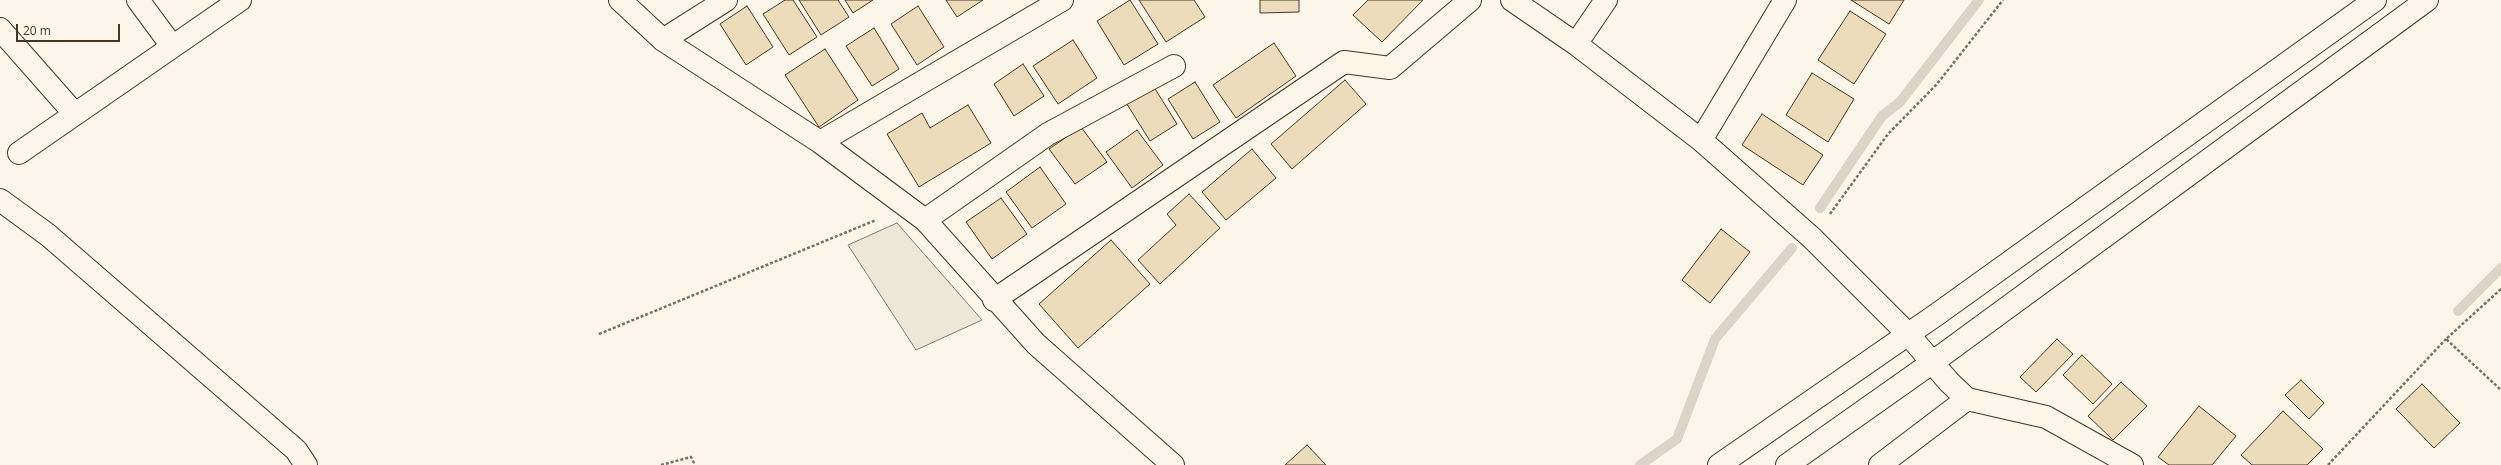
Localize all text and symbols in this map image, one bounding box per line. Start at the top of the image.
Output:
scale bar [18,16,122,42]
text: 20 m [23,22,51,39]

